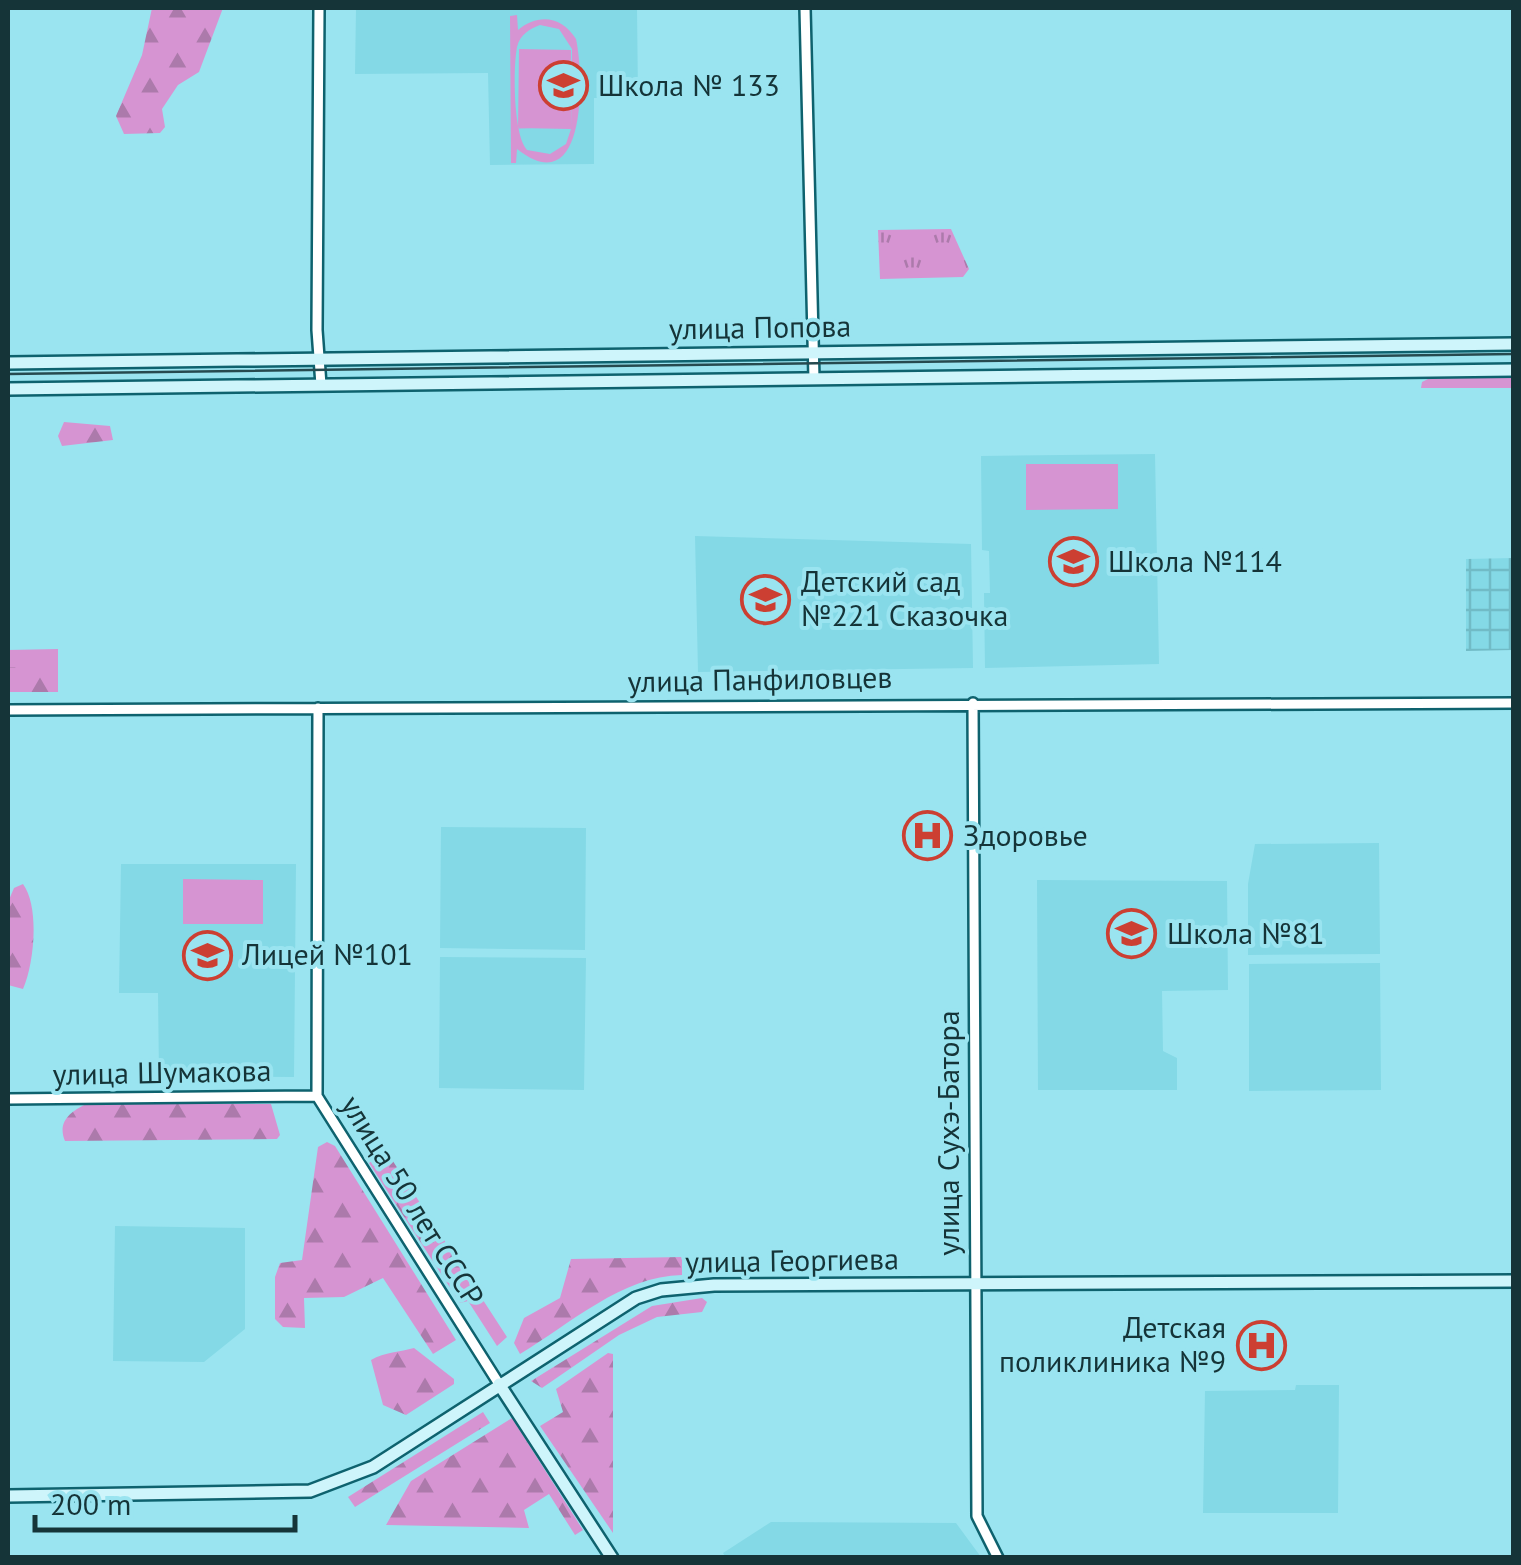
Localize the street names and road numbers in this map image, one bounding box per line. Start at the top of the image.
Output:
street label: улица Попова [669,305,851,348]
street label: улица Панфиловцев [627,657,893,700]
street label: улица Сухэ-Батора [928,1010,967,1256]
street label: улица Шумакова [52,1050,272,1093]
street label: улица 50 лет СССР [333,1088,494,1313]
street label: улица Георгиева [685,1238,899,1281]

